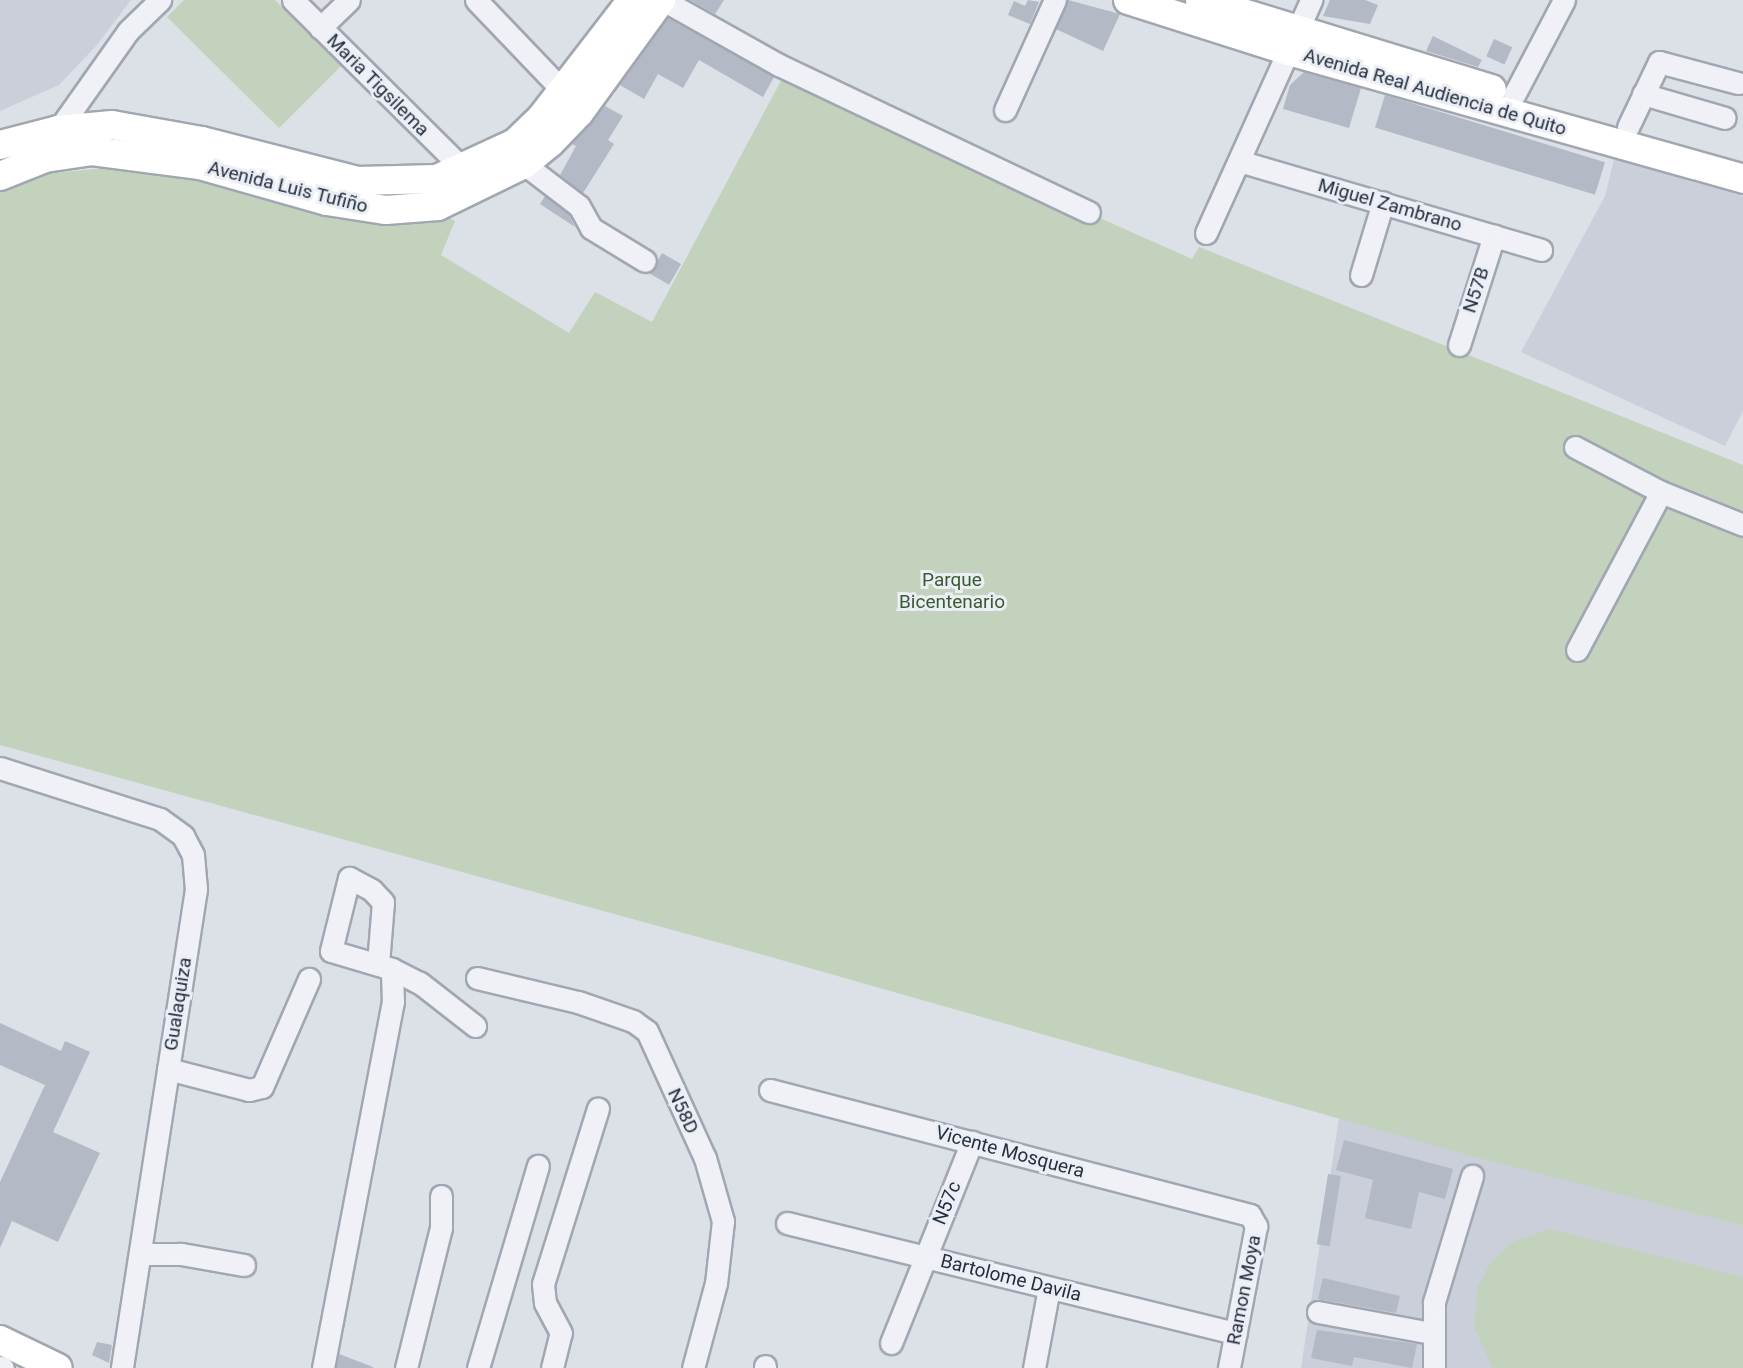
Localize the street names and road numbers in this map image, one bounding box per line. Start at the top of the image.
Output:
street label: Maria Tigsilema [322,29,434,141]
street label: Avenida Real Audiencia de Quito [1301,44,1569,140]
street label: Avenida Luis Tufiño [206,156,370,218]
street label: Miguel Zambrano [1315,174,1465,236]
street label: N57B [1458,264,1494,316]
street label: Gualaquiza [159,956,197,1052]
street label: N58D [663,1085,703,1137]
street label: Vicente Mosquera [933,1121,1087,1183]
street label: N57c [928,1178,966,1228]
street label: Ramon Moya [1222,1233,1266,1347]
street label: Bartolome Davila [938,1249,1084,1307]

